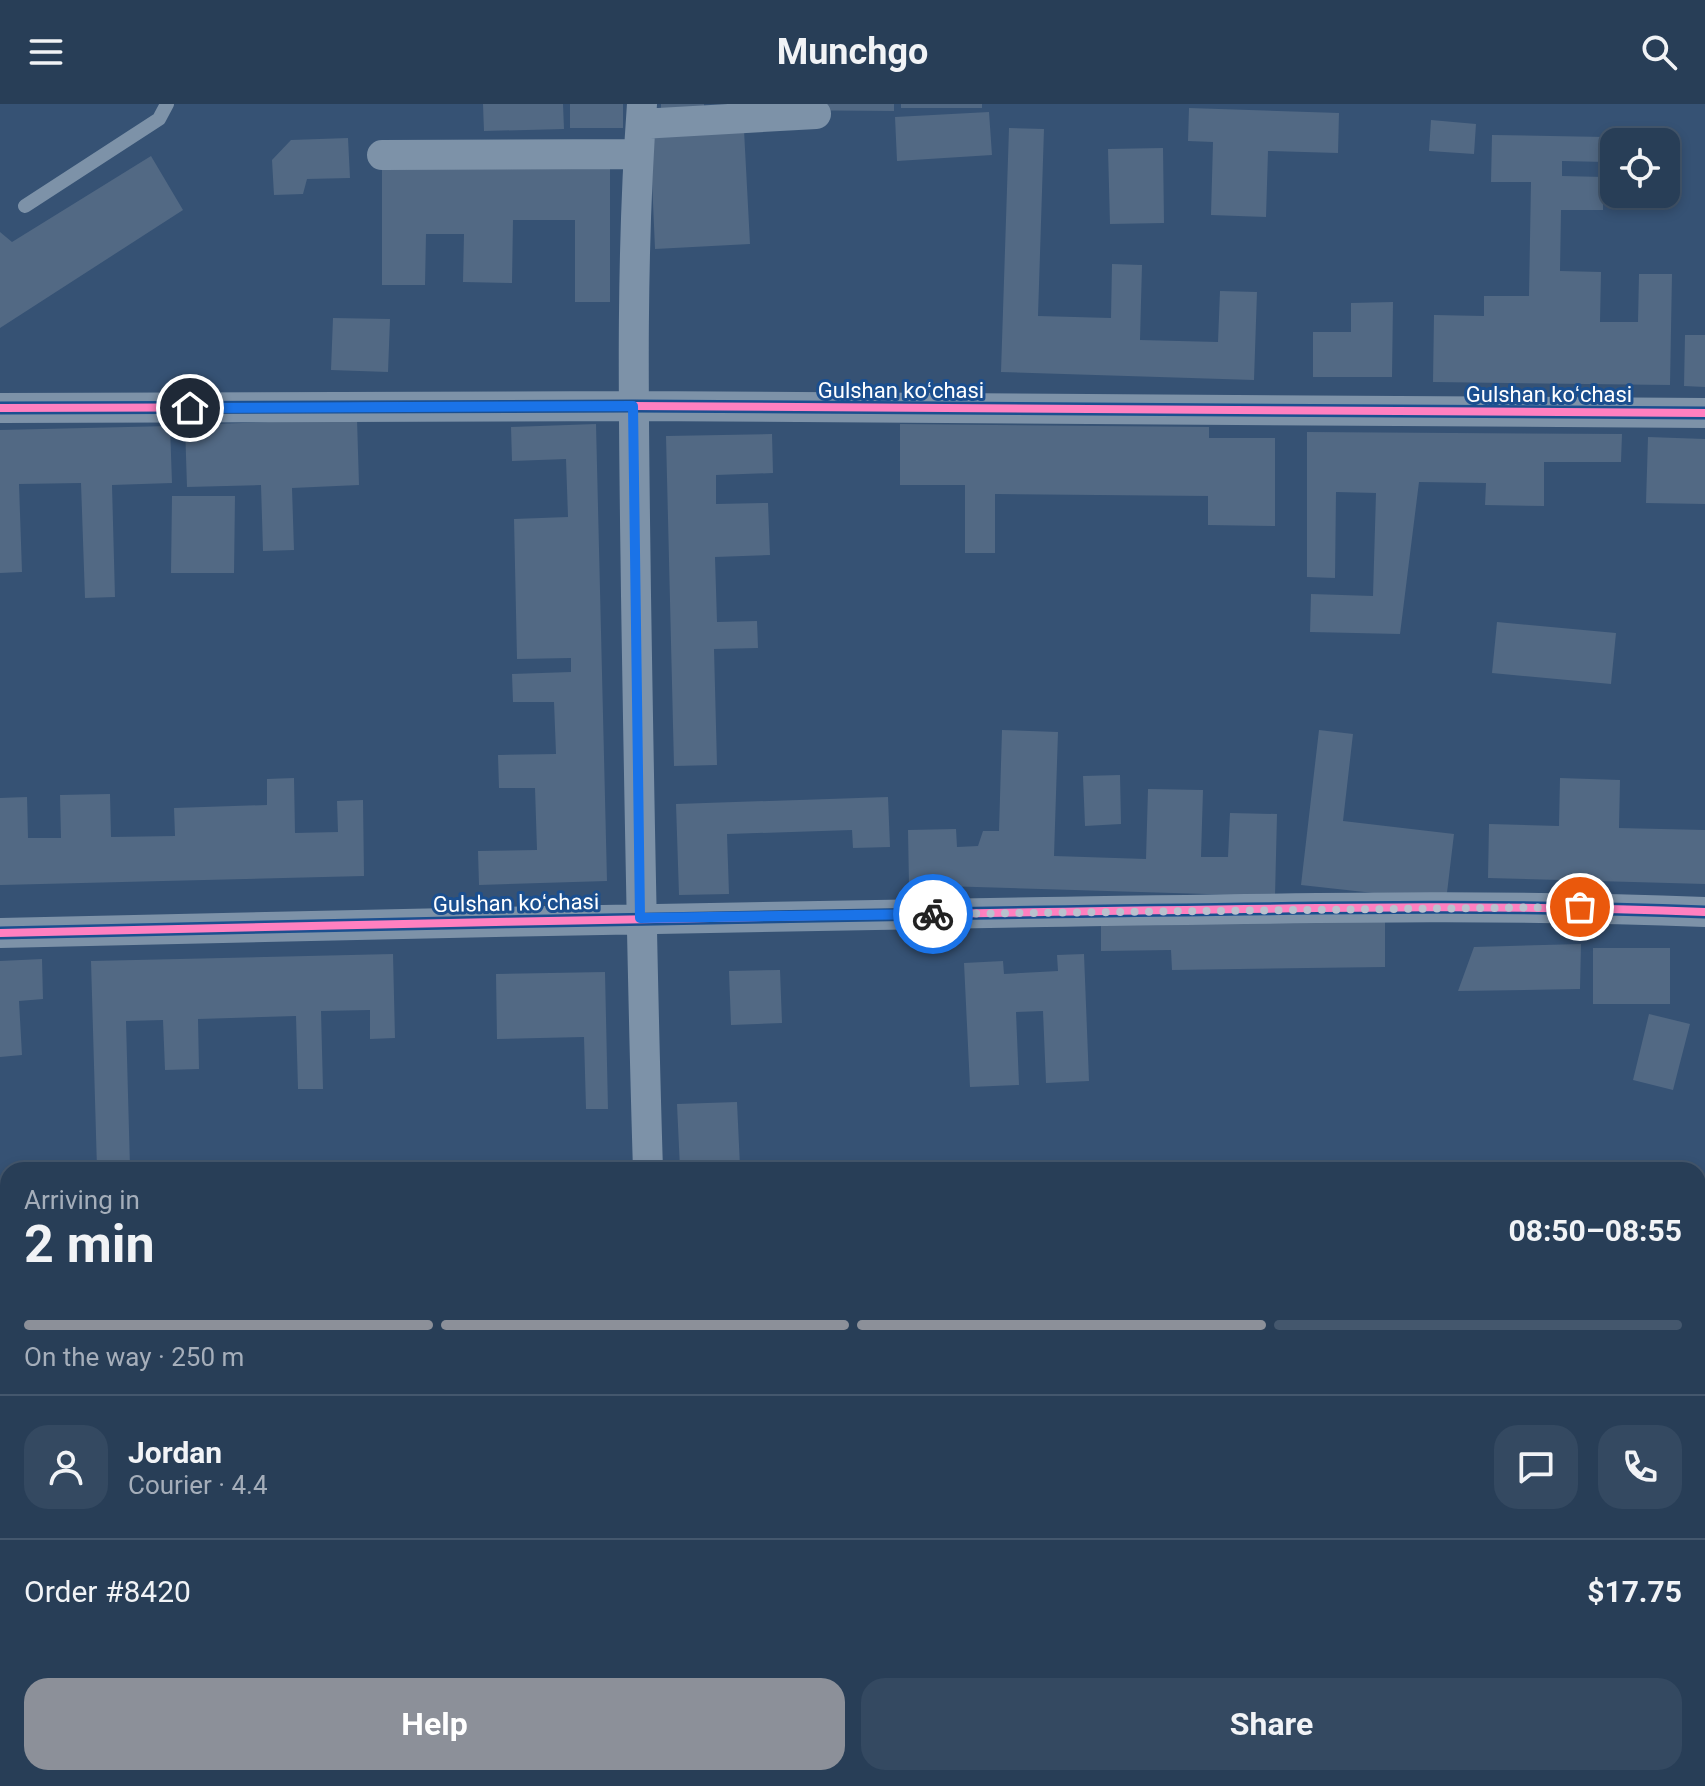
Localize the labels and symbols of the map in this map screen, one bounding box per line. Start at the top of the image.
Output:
pin [156,374,224,442]
street label: Gulshan koʻchasi [818,378,984,403]
street label: Gulshan koʻchasi [1466,382,1632,407]
pin [1546,873,1614,941]
courier [893,874,973,954]
street label: Gulshan koʻchasi [433,889,599,917]

